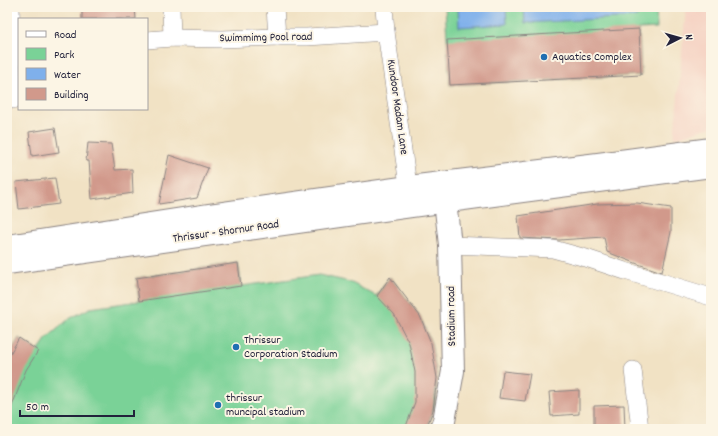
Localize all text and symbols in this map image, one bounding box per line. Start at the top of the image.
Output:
legend [18,18,148,110]
north arrow [660,18,700,58]
text: Road [54,27,76,44]
street label: Swimmimg Pool road [219,29,313,47]
text: N [680,34,696,41]
text: Park [54,47,75,64]
place label: Aquatics Complex [552,49,632,66]
marker: Aquatics Complex [539,52,549,62]
street label: Kundoor Madam Lane [382,58,412,156]
text: Water [54,67,81,84]
text: Building [54,87,89,104]
street label: Thrissur - Shornur Road [172,216,280,248]
street label: Stadium road [443,286,461,346]
place label: Thrissur Corporation Stadium [244,332,338,363]
marker: Thrissur Corporation Stadium [231,342,241,352]
place label: thrissur muncipal stadium [226,390,305,421]
scale bar [20,392,134,418]
text: 50 m [26,399,49,416]
marker: thrissur muncipal stadium [213,400,223,410]

